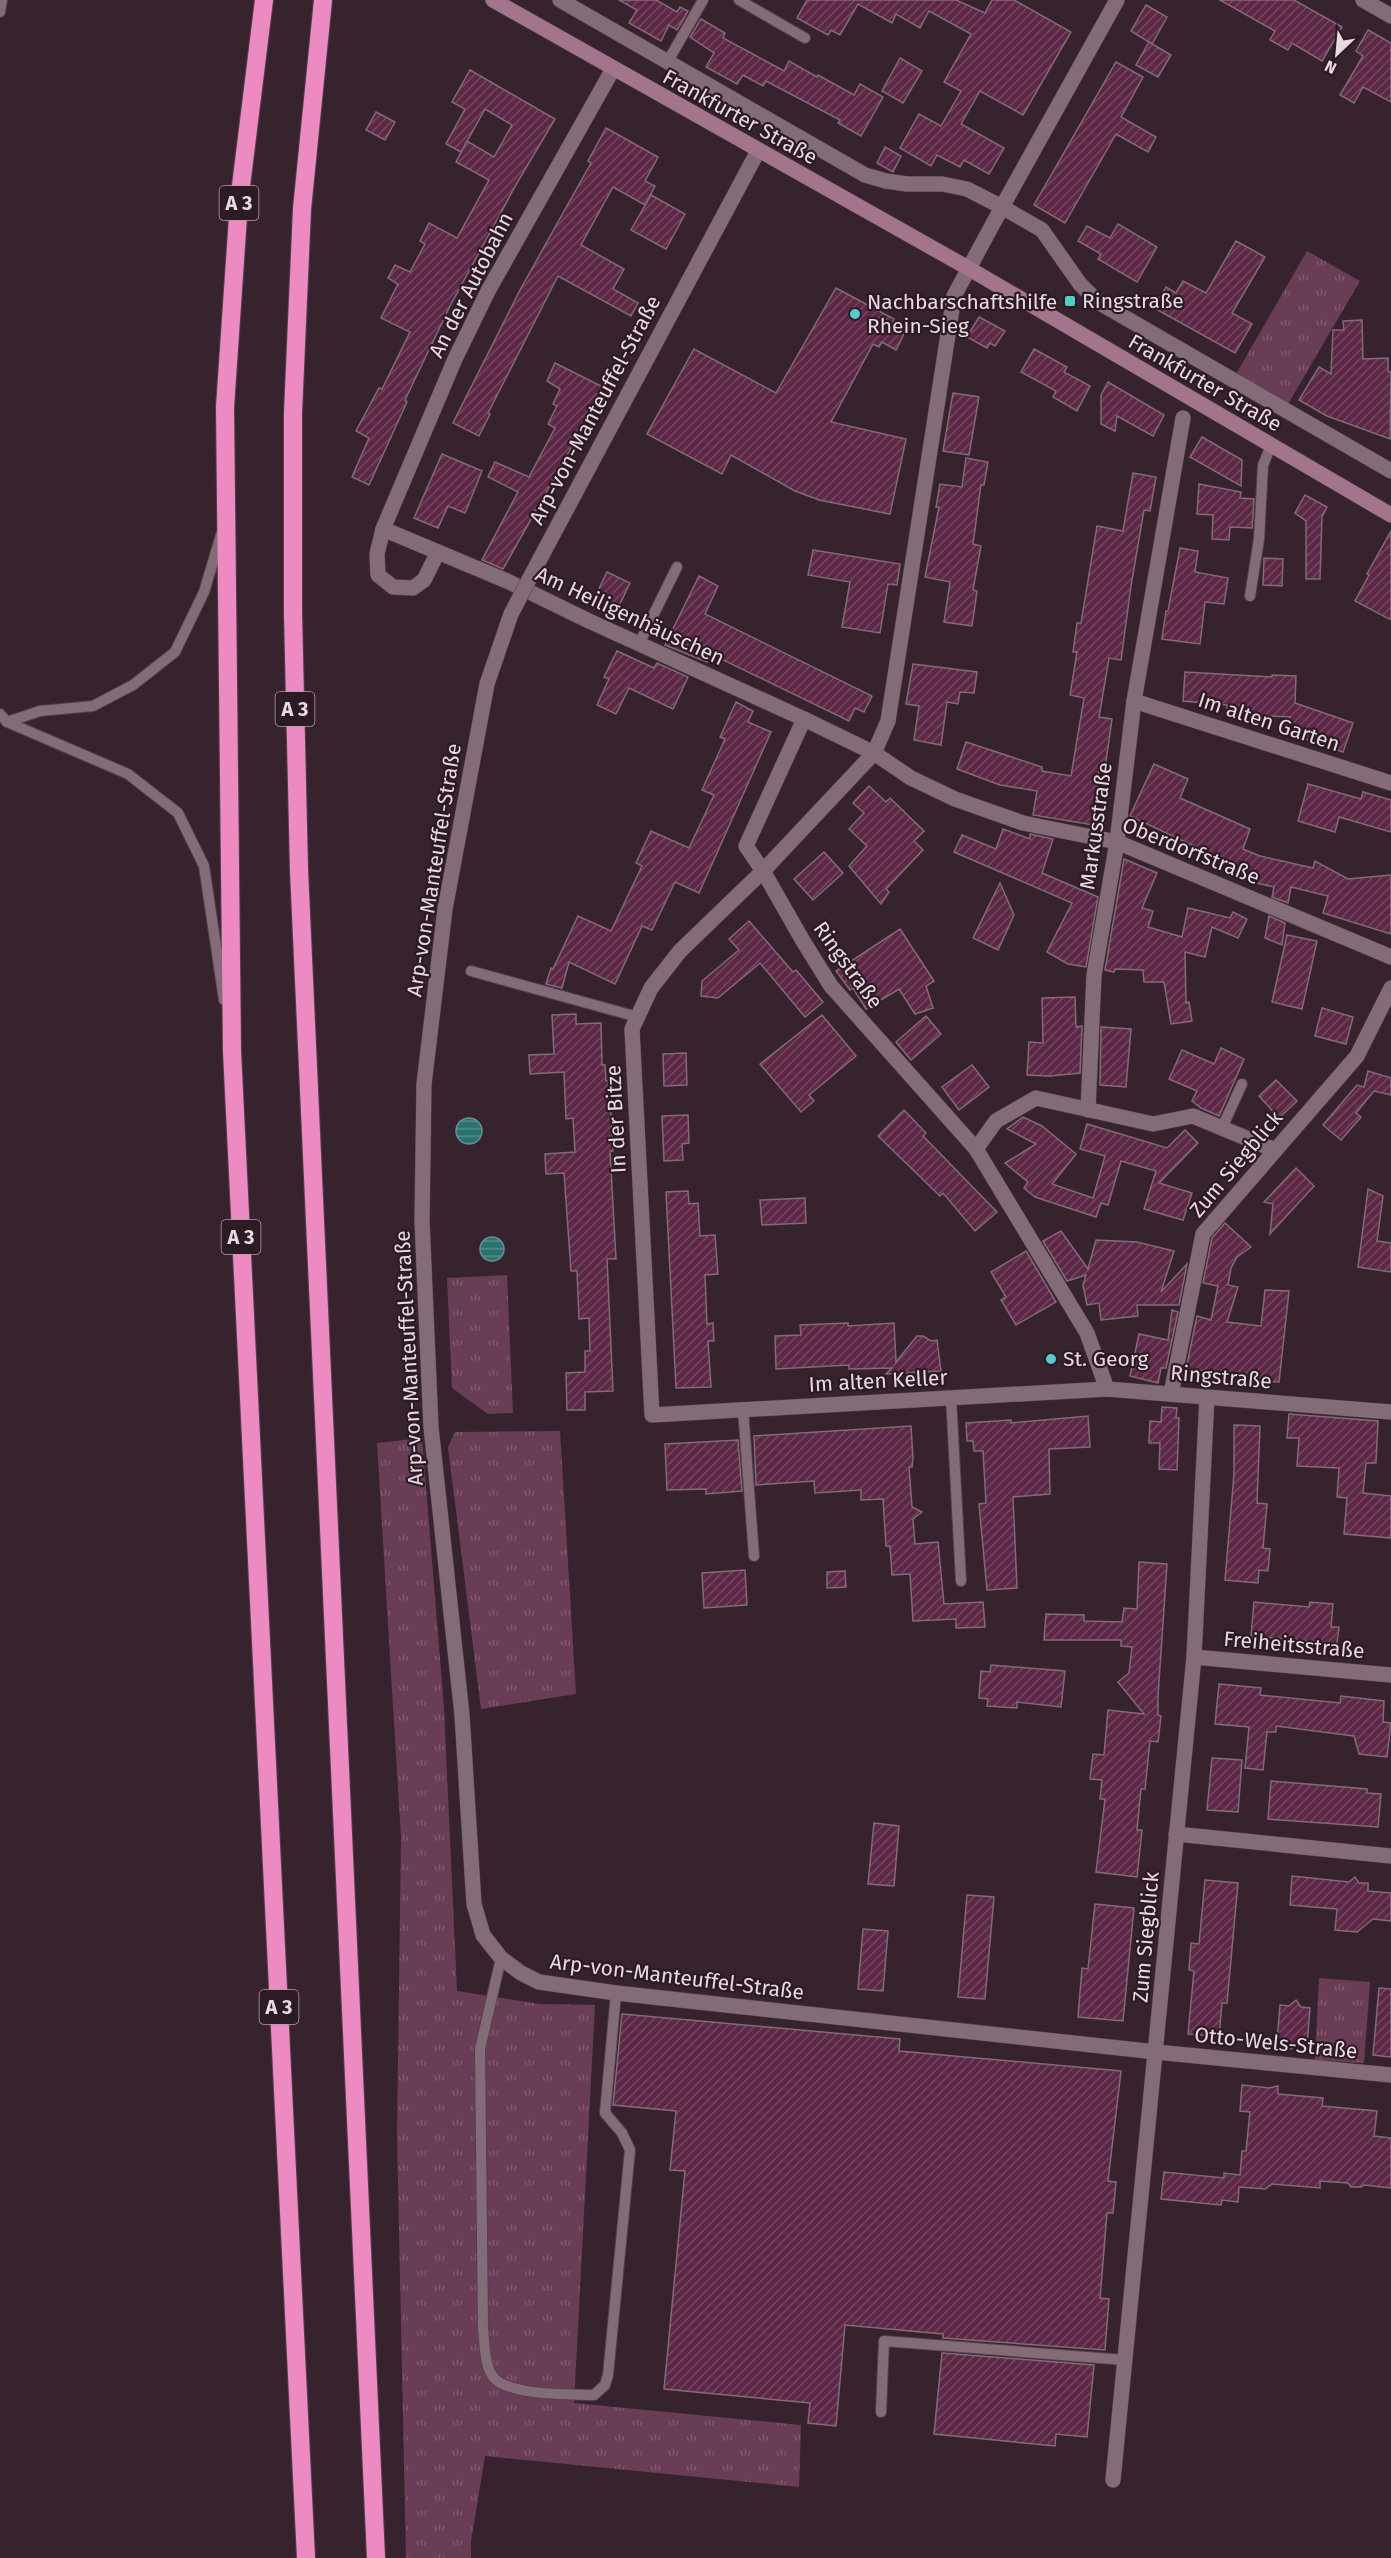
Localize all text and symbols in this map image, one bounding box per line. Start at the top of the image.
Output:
north arrow [1307,24,1367,84]
text: N [1322,56,1340,78]
street label: Frankfurter Straße [658,64,822,170]
road number: A 3 [220,186,258,220]
street label: An der Autobahn [423,208,519,362]
place label: Ringstraße [1082,288,1184,314]
place label: Nachbarschaftshilfe Rhein-Sieg [867,289,1057,339]
street label: Arp-von-Manteuffel-Straße [523,291,667,529]
marker: Ringstraße [1063,294,1077,308]
marker: Nachbarschaftshilfe Rhein-Sieg [848,307,862,321]
street label: Frankfurter Straße [1124,329,1286,437]
street label: Am Heiligenhäuschen [531,561,729,671]
street label: Im alten Garten [1195,687,1343,757]
road number: A 3 [276,692,314,726]
street label: Arp-von-Manteuffel-Straße [401,742,467,998]
street label: Markusstraße [1074,761,1118,891]
street label: Oberdorfstraße [1119,812,1263,890]
street label: Ringstraße [808,916,888,1014]
street label: In der Bitze [600,1064,632,1174]
street label: Zum Siegblick [1184,1105,1288,1223]
road number: A 3 [222,1220,260,1254]
street label: Arp-von-Manteuffel-Straße [389,1230,429,1486]
place label: St. Georg [1063,1346,1148,1372]
marker: St. Georg [1044,1352,1058,1366]
street label: Ringstraße [1169,1360,1273,1394]
street label: Im alten Keller [808,1364,948,1398]
street label: Freiheitsstraße [1222,1626,1366,1664]
street label: Zum Siegblick [1127,1870,1165,2004]
street label: Arp-von-Manteuffel-Straße [548,1949,806,2005]
road number: A 3 [260,1990,298,2024]
street label: Otto-Wels-Straße [1193,2022,1359,2064]

